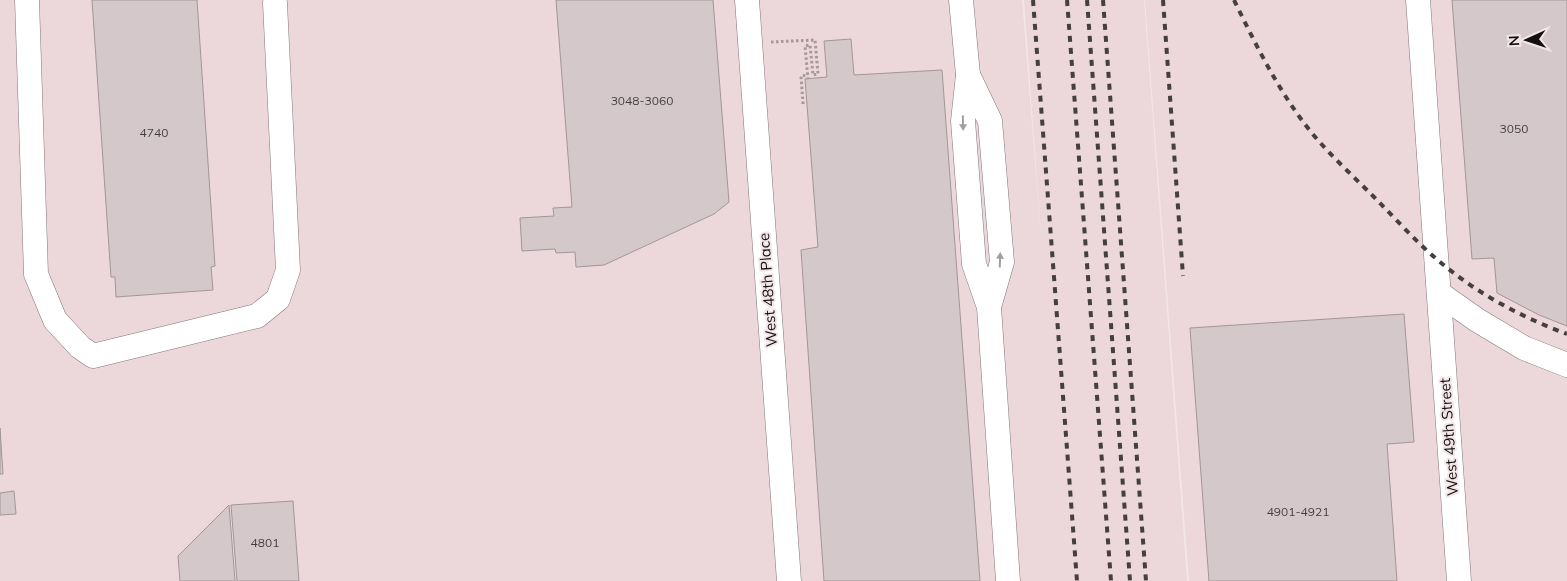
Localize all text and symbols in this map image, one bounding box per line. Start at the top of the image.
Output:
north arrow [1502,15,1552,65]
text: N [1505,35,1523,46]
house number: 3048-3060 [611,93,673,108]
one-way arrow [959,116,967,132]
house number: 3050 [1500,121,1528,136]
house number: 4740 [140,125,168,140]
street label: West 48th Place [754,232,781,348]
one-way arrow [997,251,1005,267]
street label: West 49th Street [1435,378,1462,497]
house number: 4901-4921 [1267,504,1329,519]
house number: 4801 [251,535,279,550]

